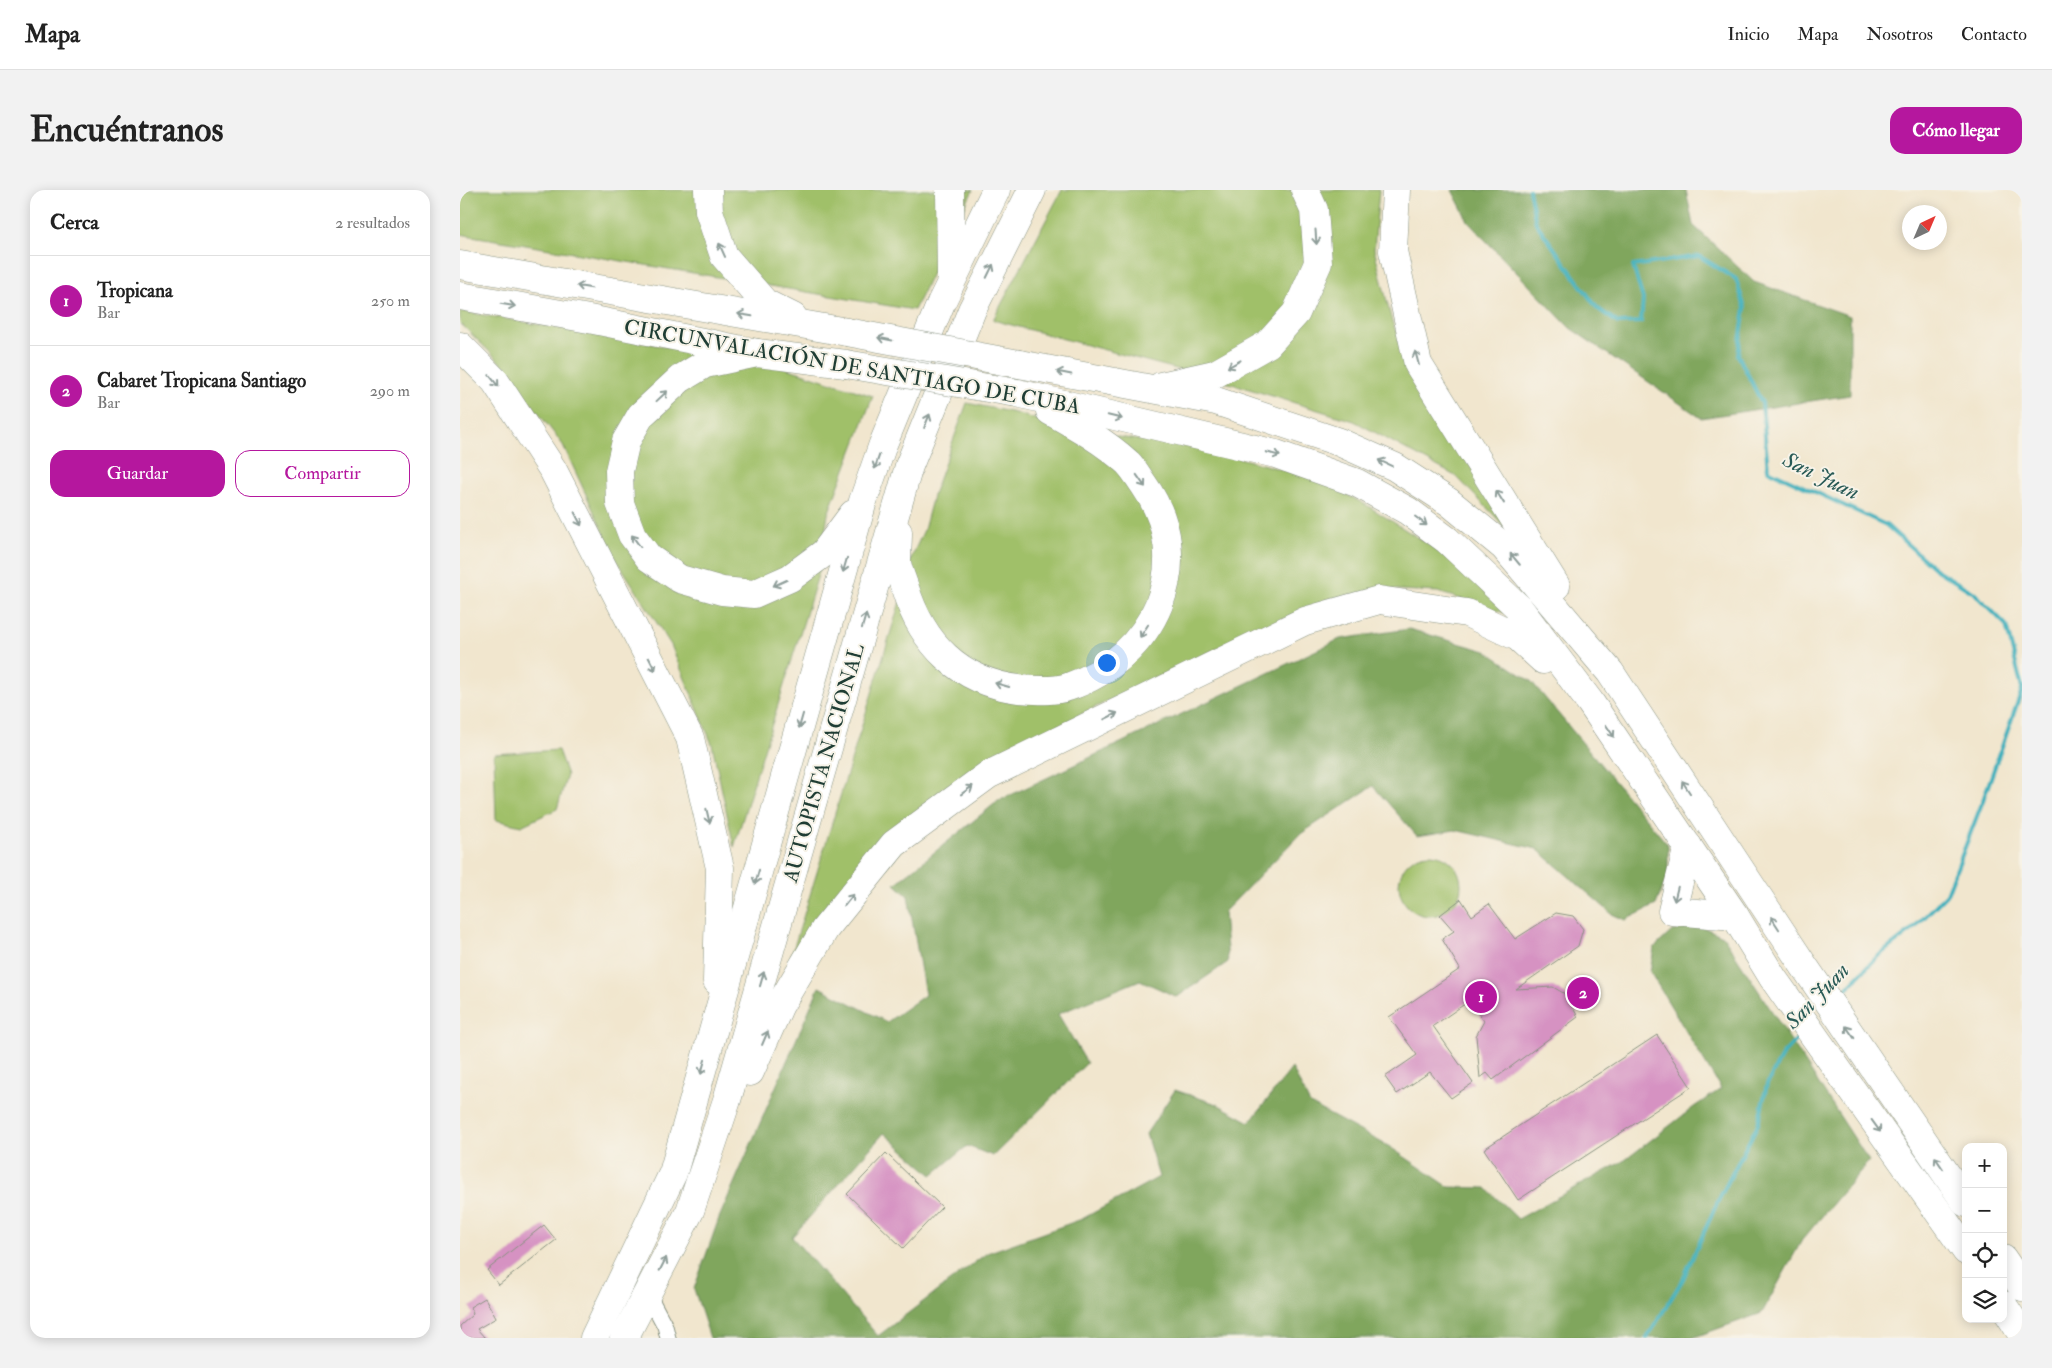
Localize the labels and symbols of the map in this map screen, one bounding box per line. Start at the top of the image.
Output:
north arrow [1902,205,1947,250]
one-way arrow [1312,228,1321,244]
one-way arrow [717,243,727,258]
one-way arrow [985,264,995,279]
one-way arrow [577,282,593,292]
one-way arrow [500,300,516,310]
one-way arrow [737,309,753,319]
street label: CIRCUNVALACIÓN DE SANTIAGO DE CUBA [622,314,1082,420]
one-way arrow [877,334,893,344]
one-way arrow [1412,350,1421,366]
one-way arrow [1227,359,1241,369]
one-way arrow [1057,368,1073,378]
one-way arrow [488,374,499,387]
one-way arrow [655,390,668,402]
one-way arrow [1107,413,1123,422]
one-way arrow [922,414,932,429]
water label: San Juan [1777,445,1864,506]
one-way arrow [1265,450,1281,459]
one-way arrow [872,453,881,469]
one-way arrow [1378,457,1393,467]
one-way arrow [1136,473,1146,487]
one-way arrow [1495,491,1505,505]
one-way arrow [573,512,583,527]
one-way arrow [1414,515,1427,526]
one-way arrow [631,534,641,548]
one-way arrow [1509,553,1521,566]
one-way arrow [840,556,849,572]
one-way arrow [772,579,787,588]
one-way arrow [860,613,870,629]
one-way arrow [1139,624,1149,638]
street label: AUTOPISTA NACIONAL [777,641,871,886]
your location [1094,650,1120,676]
one-way arrow [648,656,657,671]
one-way arrow [995,680,1011,690]
one-way arrow [1103,710,1118,720]
one-way arrow [796,713,805,729]
one-way arrow [1605,724,1615,738]
one-way arrow [1681,780,1691,794]
one-way arrow [960,785,974,795]
one-way arrow [704,807,713,823]
one-way arrow [751,869,761,885]
one-way arrow [1671,885,1680,901]
one-way arrow [843,893,854,906]
one-way arrow [1770,916,1780,930]
water label: San Juan [1778,957,1855,1036]
one-way arrow [758,972,767,988]
pin: 2 [1567,974,1599,1012]
pin: 1 [1465,978,1497,1016]
one-way arrow [1845,1026,1855,1040]
one-way arrow [761,1031,771,1046]
one-way arrow [697,1059,707,1075]
one-way arrow [1871,1119,1881,1133]
one-way arrow [1933,1156,1944,1170]
one-way arrow [659,1257,668,1272]

